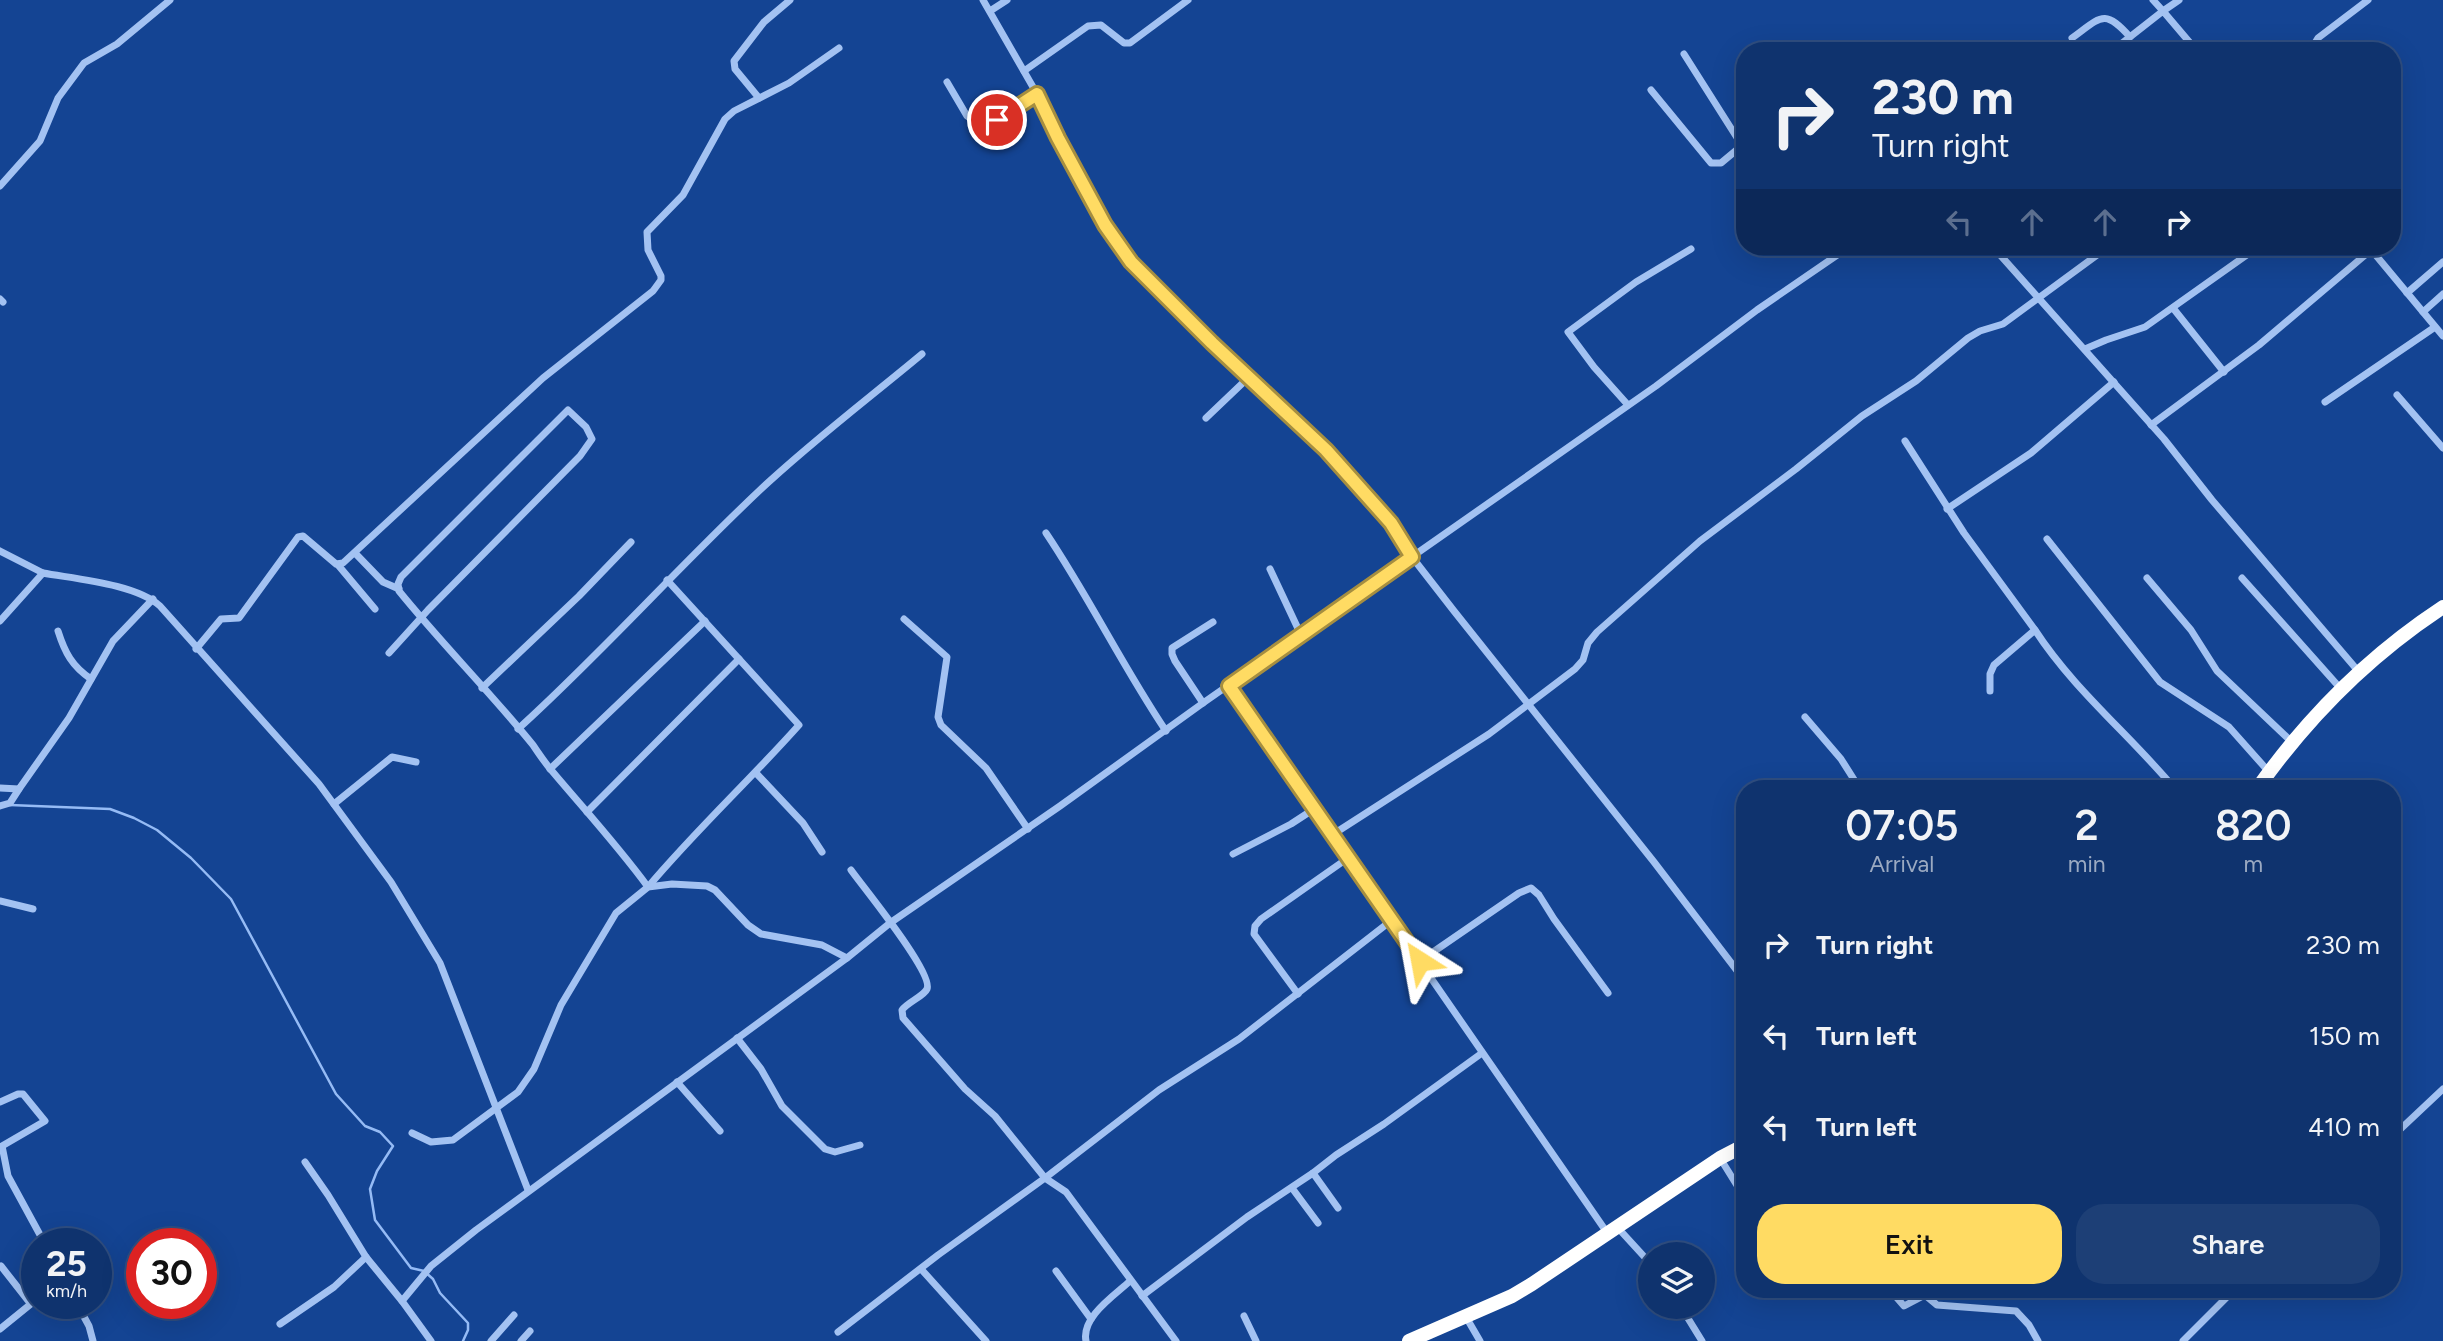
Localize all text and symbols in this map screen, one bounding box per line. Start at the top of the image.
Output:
text: 230 m [1872,67,2014,126]
icon: right [1757,70,1848,161]
pin [967,90,1027,150]
icon: arrive [978,101,1016,139]
text: Turn right [1872,127,2010,165]
icon: left [1940,203,1978,241]
icon: ahead [2013,203,2051,241]
icon: ahead [2086,203,2124,241]
icon: right [2159,203,2197,241]
text: 07:05 [1845,800,1959,851]
text: 2 [2075,800,2099,851]
text: 820 [2215,800,2292,851]
text: Arrival [1869,850,1934,878]
text: min [2068,850,2106,878]
text: m [2244,850,2263,878]
position arrow [1383,924,1457,998]
icon: right [1757,926,1795,964]
text: Turn right [1816,929,1933,961]
text: 230 m [2306,929,2380,961]
icon: left [1757,1017,1795,1055]
text: Turn left [1816,1020,1917,1052]
text: 150 m [2309,1020,2380,1052]
icon: left [1757,1108,1795,1146]
text: Turn left [1816,1111,1917,1143]
text: 410 m [2308,1111,2380,1143]
button: Exit [1757,1204,2062,1284]
button: Share [2076,1204,2380,1284]
speed limit sign: 30 [126,1228,217,1319]
map controls [1638,1242,1715,1319]
button: layers [1638,1242,1715,1319]
text: 25 [46,1243,87,1285]
text: km/h [46,1280,87,1302]

